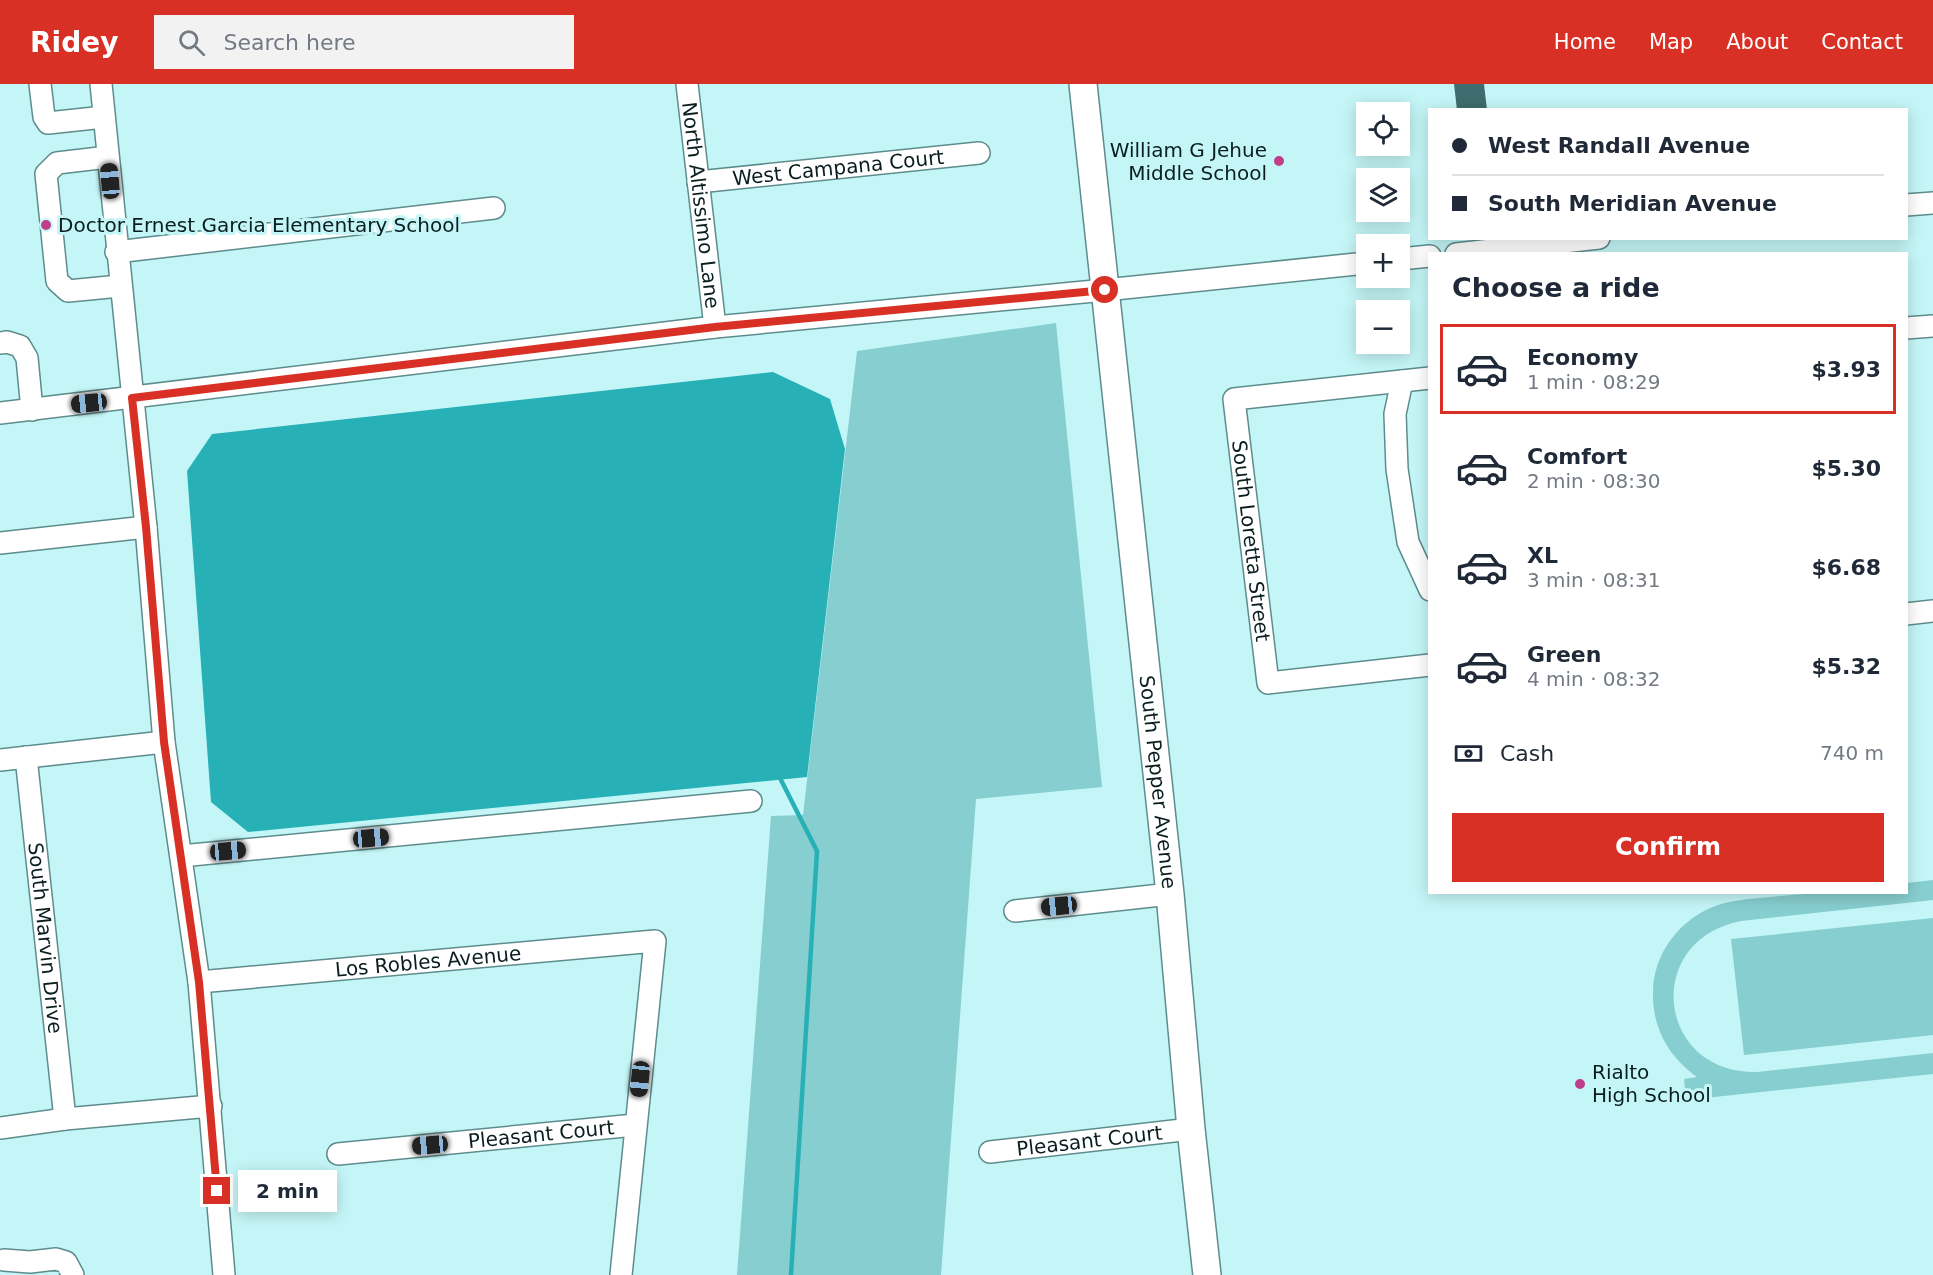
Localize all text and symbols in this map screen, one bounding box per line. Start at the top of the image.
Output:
search box [154,15,574,69]
text: Ridey [30,26,118,59]
icon: search [175,26,208,59]
text: Search here [223,30,356,55]
text: Home [1554,30,1616,54]
text: Map [1649,30,1693,54]
text: About [1726,30,1788,54]
text: Contact [1821,30,1903,54]
street label: North Altissimo Lane [677,101,725,310]
map controls [1356,102,1410,354]
button: locate [1356,102,1410,156]
text: West Randall Avenue [1488,133,1750,158]
place label: William G Jehue Middle School [1110,138,1267,185]
street label: West Campana Court [731,145,945,190]
marker: William G Jehue Middle School [1272,154,1286,168]
car [99,162,121,200]
button: layers [1356,168,1410,222]
text: South Meridian Avenue [1488,191,1777,216]
place label: Doctor Ernest Garcia Elementary School [58,213,460,237]
marker: Doctor Ernest Garcia Elementary School [39,218,53,232]
button: + [1356,234,1410,288]
text: Choose a ride [1452,272,1660,303]
route start [1091,276,1118,303]
button: − [1356,300,1410,354]
icon: car [1455,342,1509,396]
text: Economy [1527,345,1638,370]
text: $3.93 [1811,357,1881,382]
text: 1 min · 08:29 [1527,370,1661,394]
car [70,392,108,414]
street label: South Loretta Street [1227,439,1275,643]
icon: car [1455,441,1509,495]
text: Comfort [1527,444,1627,469]
text: $5.30 [1811,456,1881,481]
text: 2 min · 08:30 [1527,469,1661,493]
icon: car [1455,540,1509,594]
text: XL [1527,543,1558,568]
text: $6.68 [1811,555,1881,580]
text: 3 min · 08:31 [1527,568,1661,592]
icon: car [1455,639,1509,693]
text: Green [1527,642,1601,667]
text: $5.32 [1811,654,1881,679]
text: 4 min · 08:32 [1527,667,1661,691]
street label: South Pepper Avenue [1135,674,1181,890]
icon: cash [1452,737,1485,770]
text: Cash [1500,741,1554,766]
text: 740 m [1820,741,1884,765]
button: Confirm [1452,813,1884,882]
car [352,827,390,849]
car [209,840,247,862]
street label: South Marvin Drive [23,841,68,1035]
car [1040,895,1078,917]
street label: Los Robles Avenue [334,941,522,982]
car [629,1060,651,1098]
place label: Rialto High School [1592,1060,1711,1107]
marker: Rialto High School [1573,1077,1587,1091]
street label: Pleasant Court [467,1115,615,1153]
street label: Pleasant Court [1015,1120,1164,1161]
car [411,1134,449,1156]
callout: 2 min [238,1170,337,1212]
route end [203,1177,230,1204]
text: 2 min [256,1179,319,1203]

